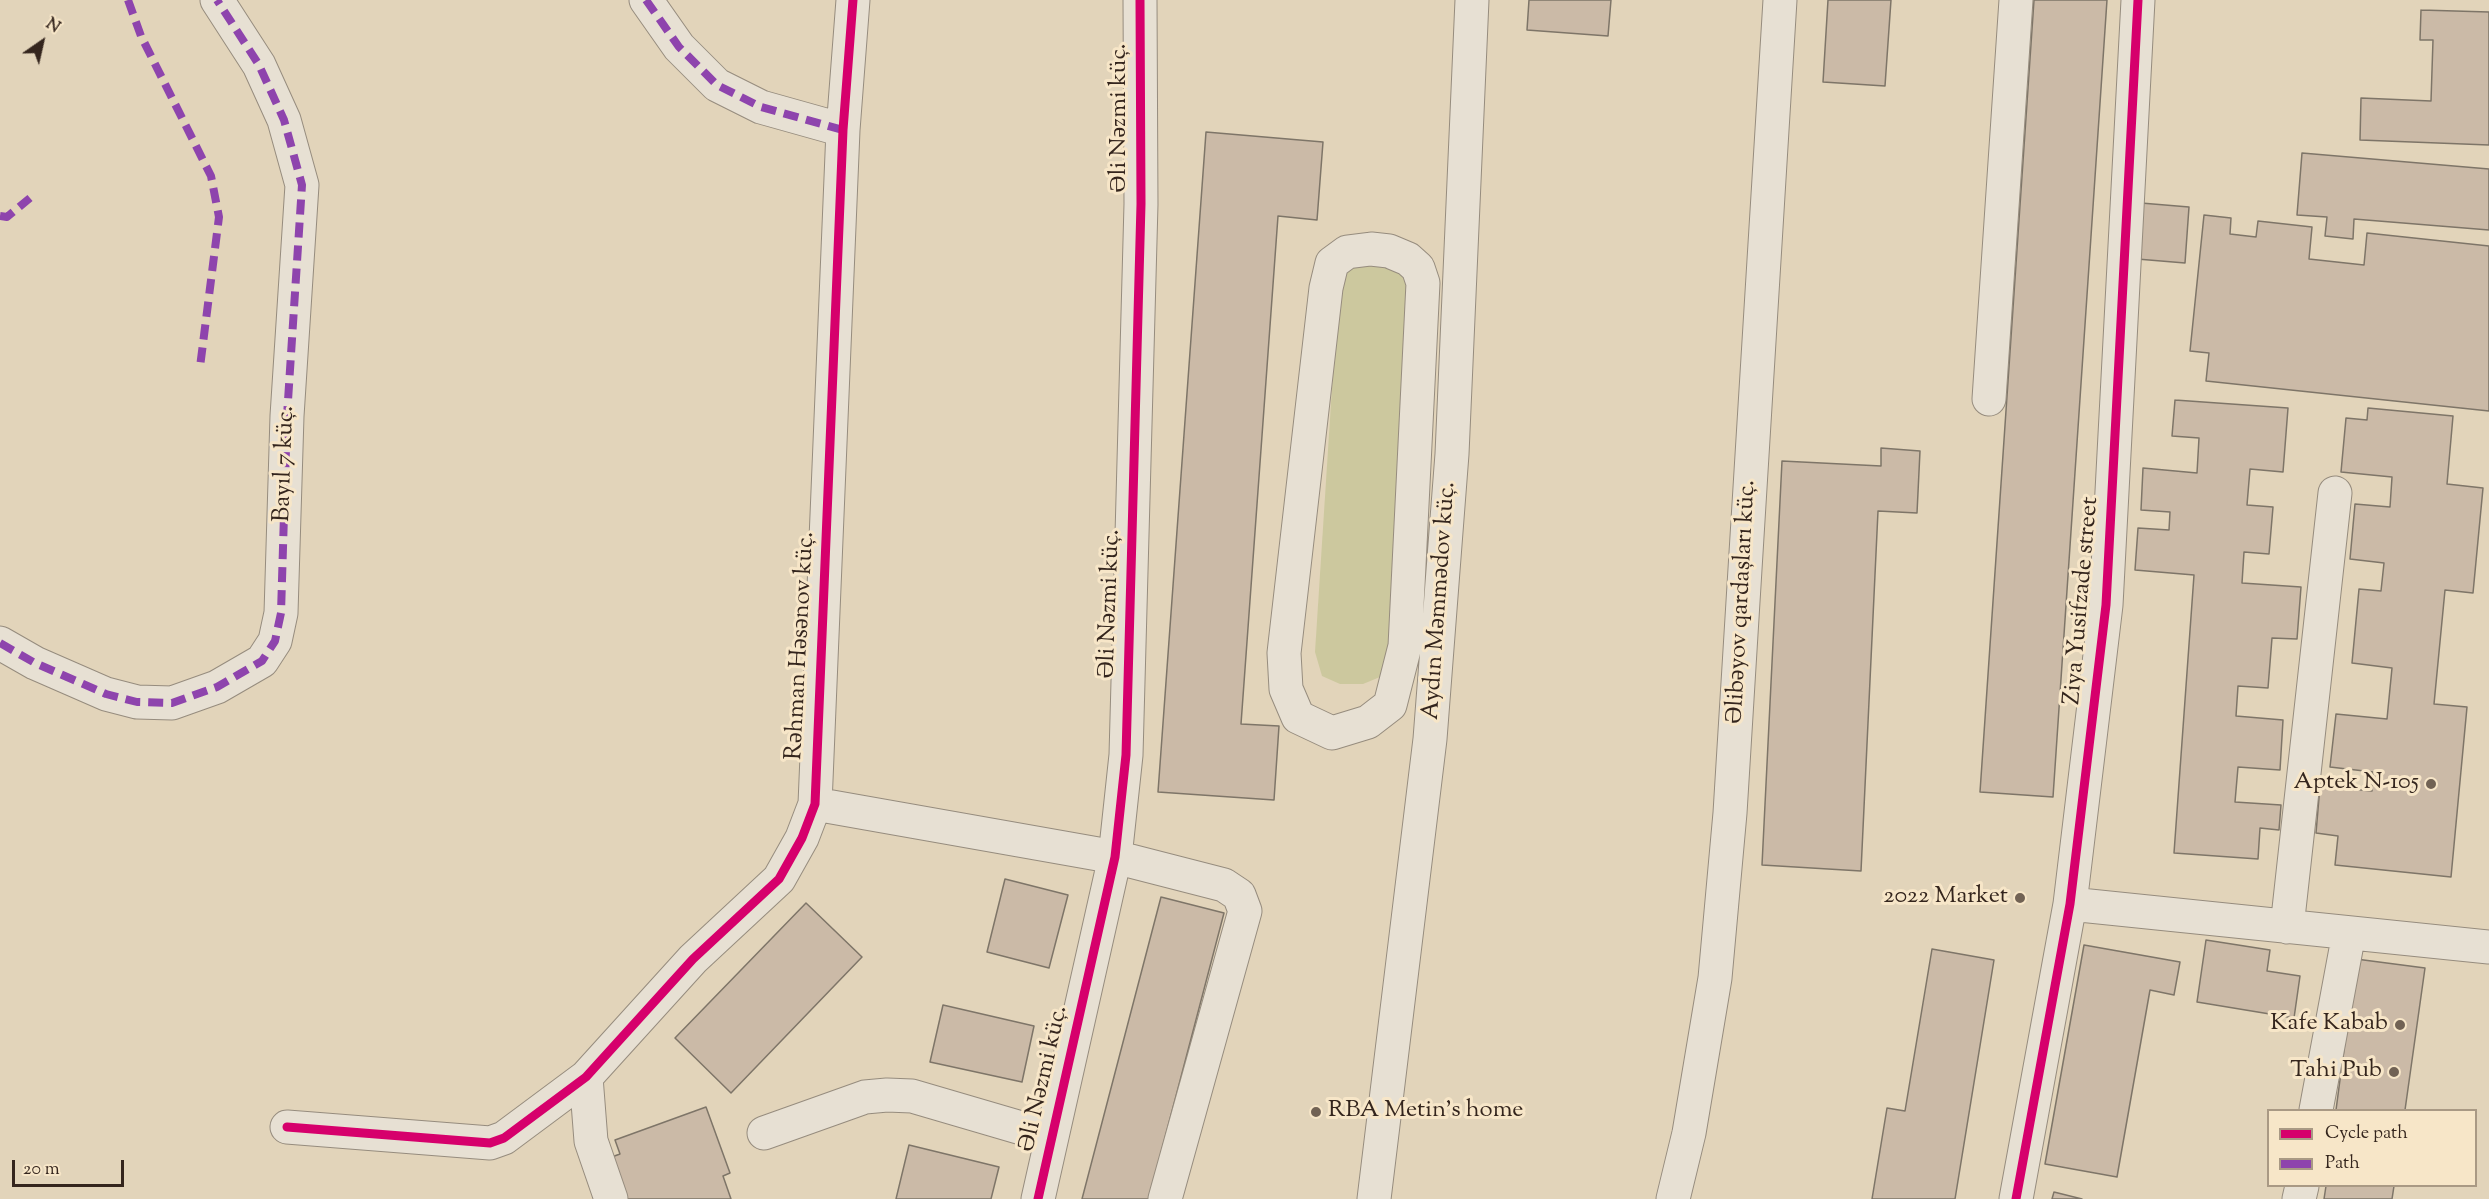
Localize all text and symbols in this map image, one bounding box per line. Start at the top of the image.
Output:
north arrow [12,12,72,72]
text: N [41,14,64,40]
street label: Əli Nəzmi küç. [1107,43,1135,193]
street label: Bayıl 7 küç. [270,405,302,523]
street label: Əlibəyov qardaşları küç. [1722,479,1764,725]
street label: Aydın Məmmədov küç. [1418,481,1464,721]
street label: Ziya Yusifzade street [2060,496,2106,706]
street label: Əli Nəzmi küç. [1094,529,1128,679]
street label: Rəhman Həsənov küç. [782,531,822,761]
place label: Aptek N-105 [2294,770,2419,798]
marker: Aptek N-105 [2424,777,2438,791]
place label: 2022 Market [1883,884,2008,912]
marker: 2022 Market [2013,891,2027,905]
street label: Əli Nəzmi küç. [1014,1003,1076,1155]
place label: Kafe Kabab [2270,1011,2388,1039]
marker: Kafe Kabab [2393,1018,2407,1032]
place label: Tahi Pub [2290,1058,2382,1086]
marker: Tahi Pub [2387,1065,2401,1079]
place label: RBA Metin's home [1328,1098,1523,1126]
marker: RBA Metin's home [1309,1105,1323,1119]
legend [2267,1109,2477,1187]
text: Cycle path [2325,1121,2408,1147]
scale bar [15,1148,128,1186]
text: Path [2325,1151,2360,1177]
text: 20 m [23,1157,60,1183]

